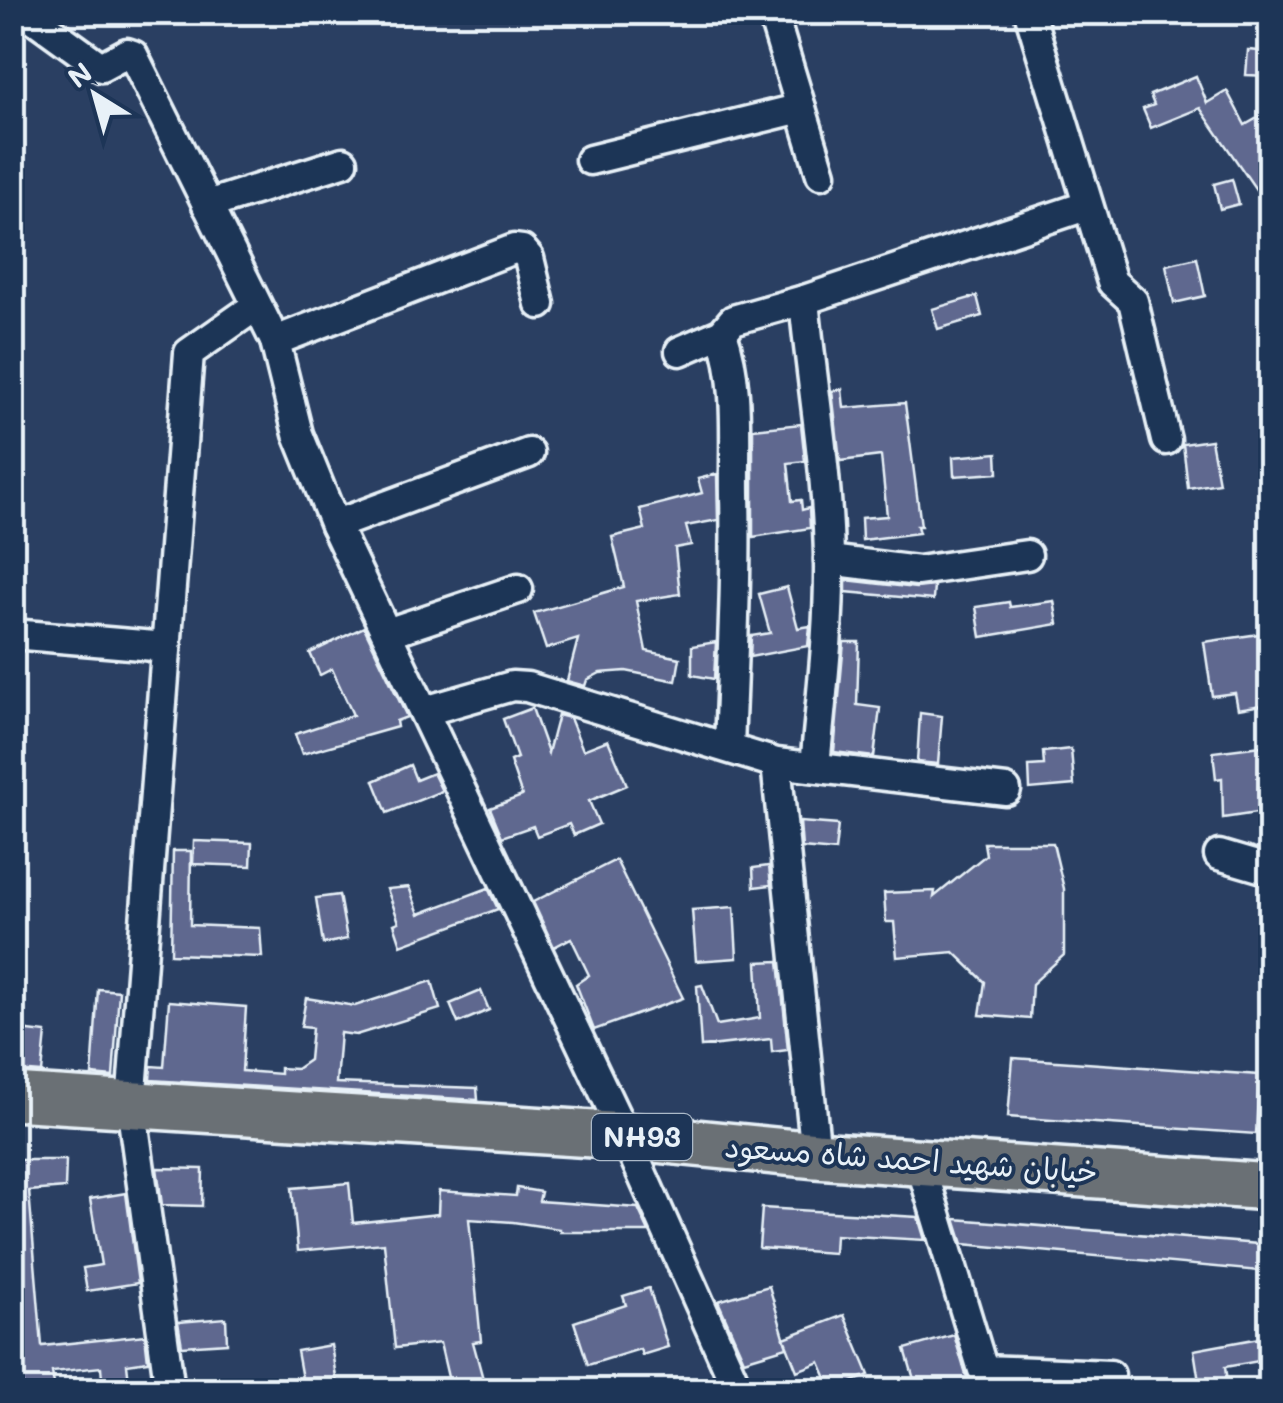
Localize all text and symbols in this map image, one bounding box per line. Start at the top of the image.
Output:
north arrow [45,45,145,145]
text: N [60,53,99,95]
road number: NH93 [592,1114,692,1160]
street label: خیابان شهید احمد شاه مسعود [723,1125,1099,1193]

